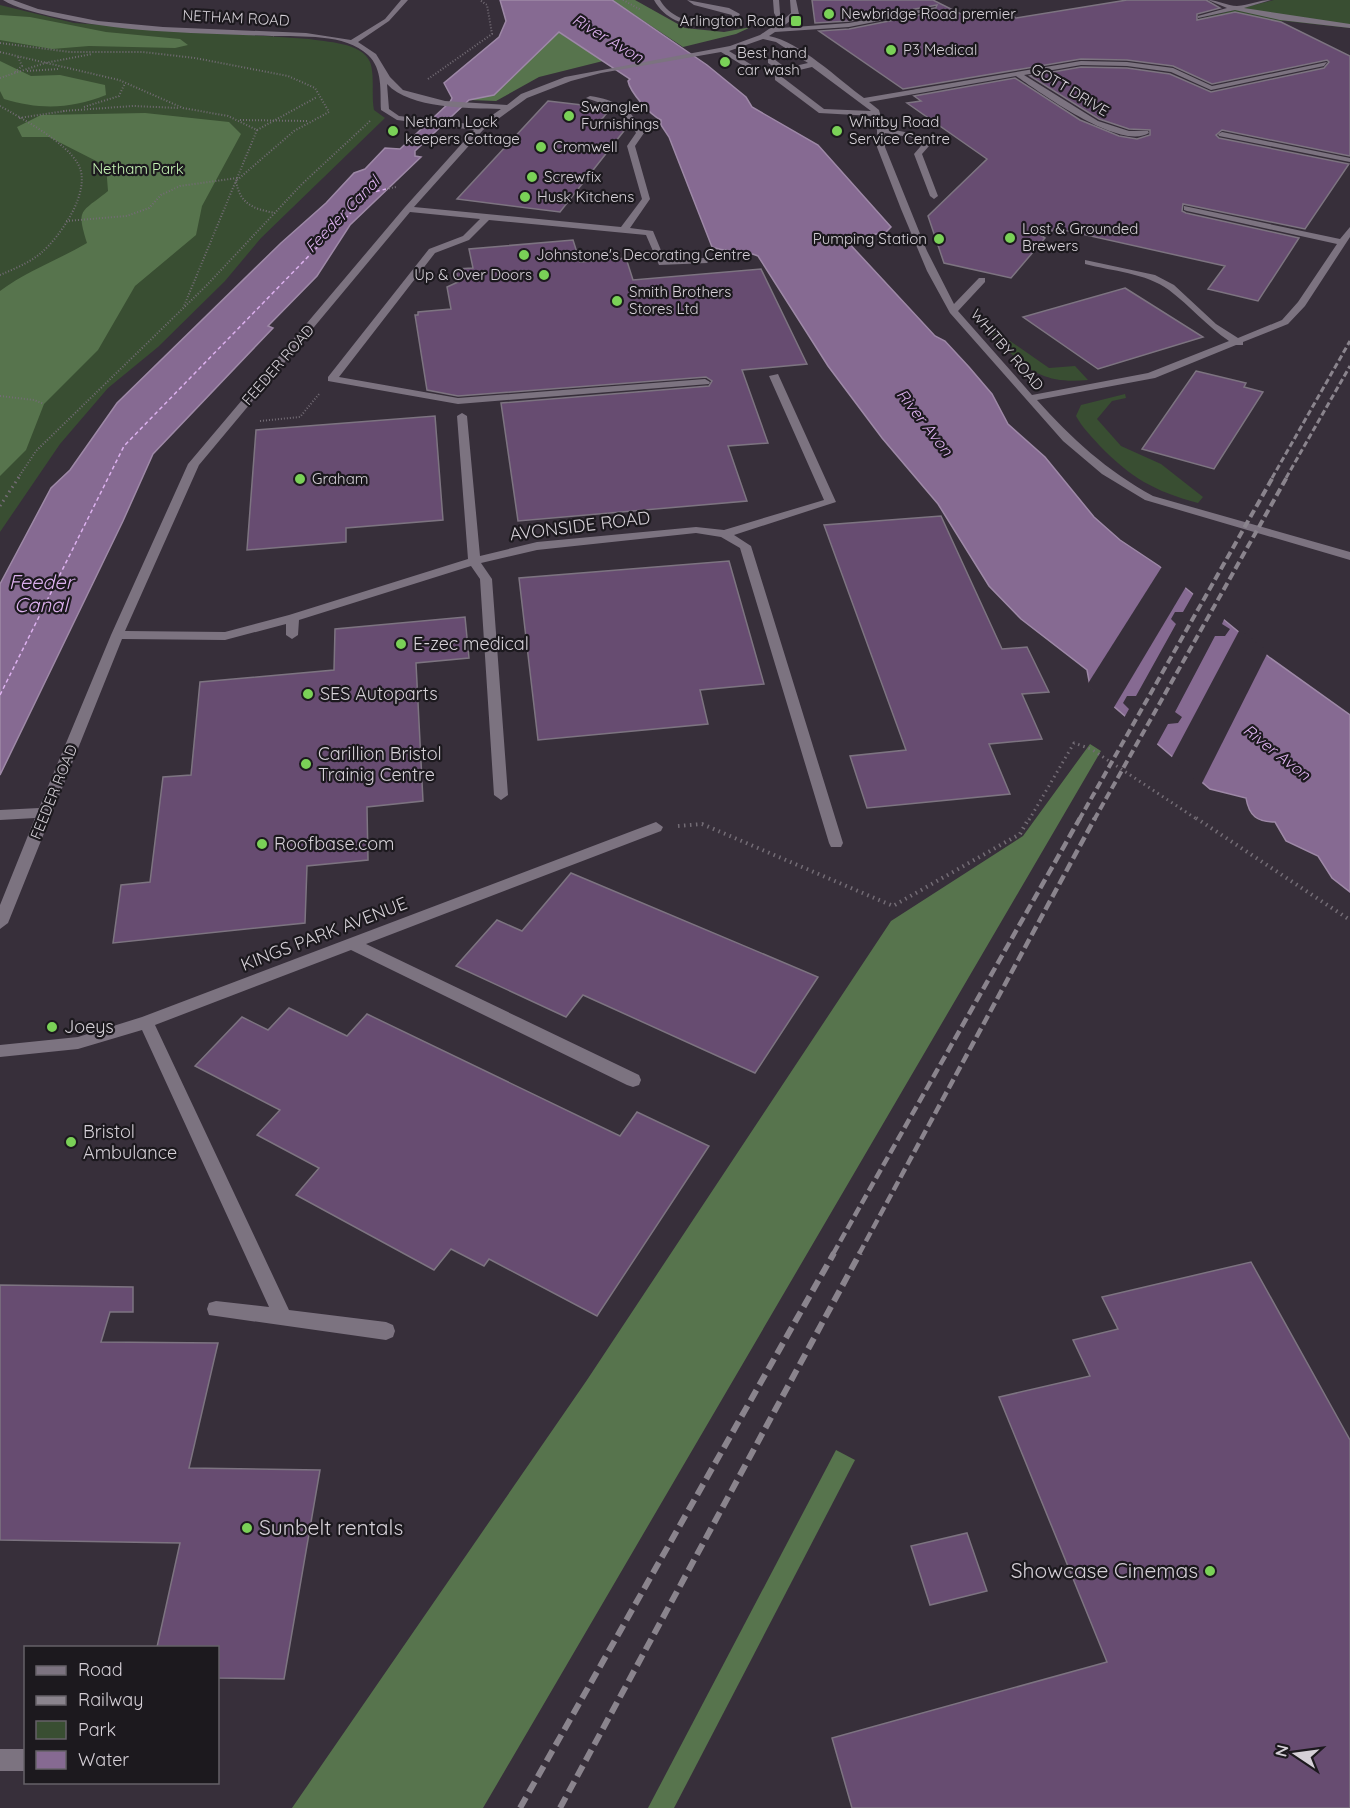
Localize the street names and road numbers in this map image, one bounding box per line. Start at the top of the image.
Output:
street label: NETHAM ROAD [182,5,290,30]
street label: GOTT DRIVE [1028,59,1113,120]
street label: WHITBY ROAD [967,305,1048,394]
street label: FEEDER ROAD [237,320,318,409]
street label: AVONSIDE ROAD [508,505,652,546]
street label: FEEDER ROAD [26,741,81,842]
street label: KINGS PARK AVENUE [237,891,410,976]

